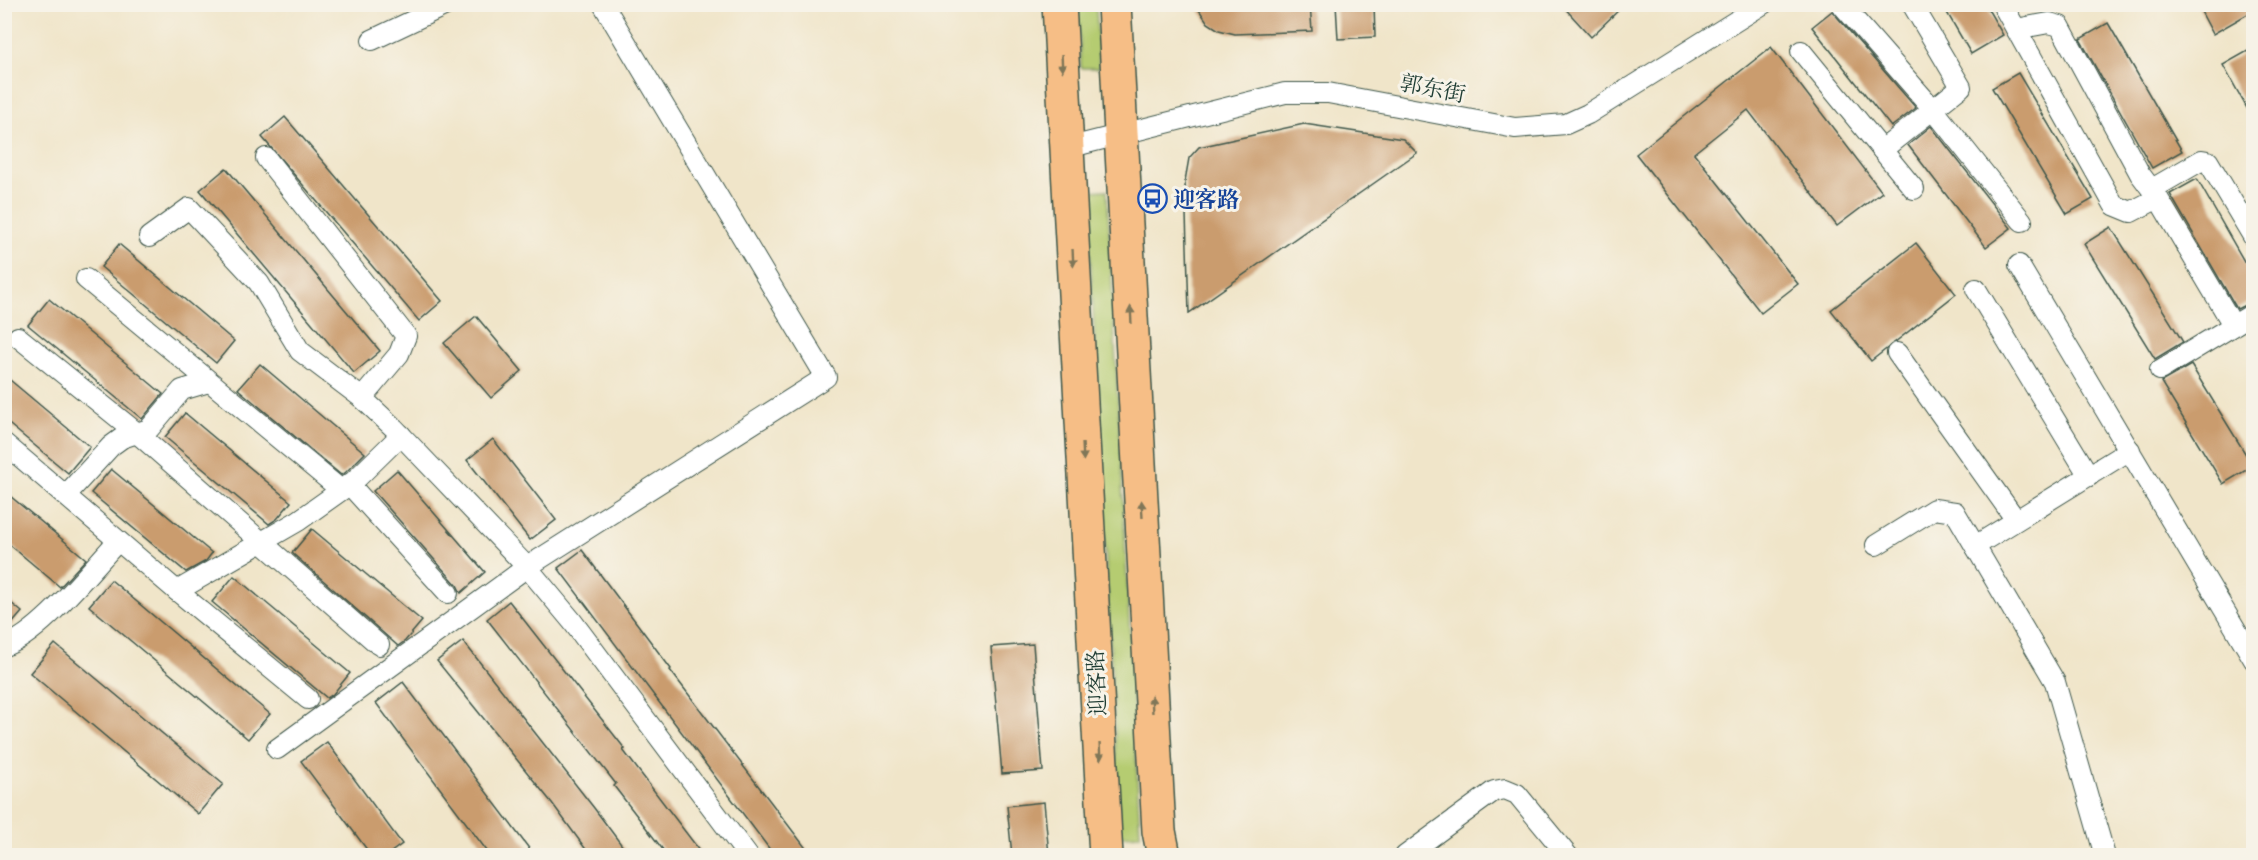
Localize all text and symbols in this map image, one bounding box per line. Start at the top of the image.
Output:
one-way arrow [1057,53,1066,72]
street label: 郭东街 [1398,70,1468,109]
bus stop icon: 迎客路 [1136,183,1168,215]
place label: 迎客路 [1173,187,1239,214]
one-way arrow [1068,248,1077,267]
one-way arrow [1126,305,1135,324]
one-way arrow [1079,443,1088,462]
one-way arrow [1137,500,1146,519]
street label: 迎客路 [1082,649,1113,717]
one-way arrow [1148,695,1157,714]
one-way arrow [1095,742,1104,761]

